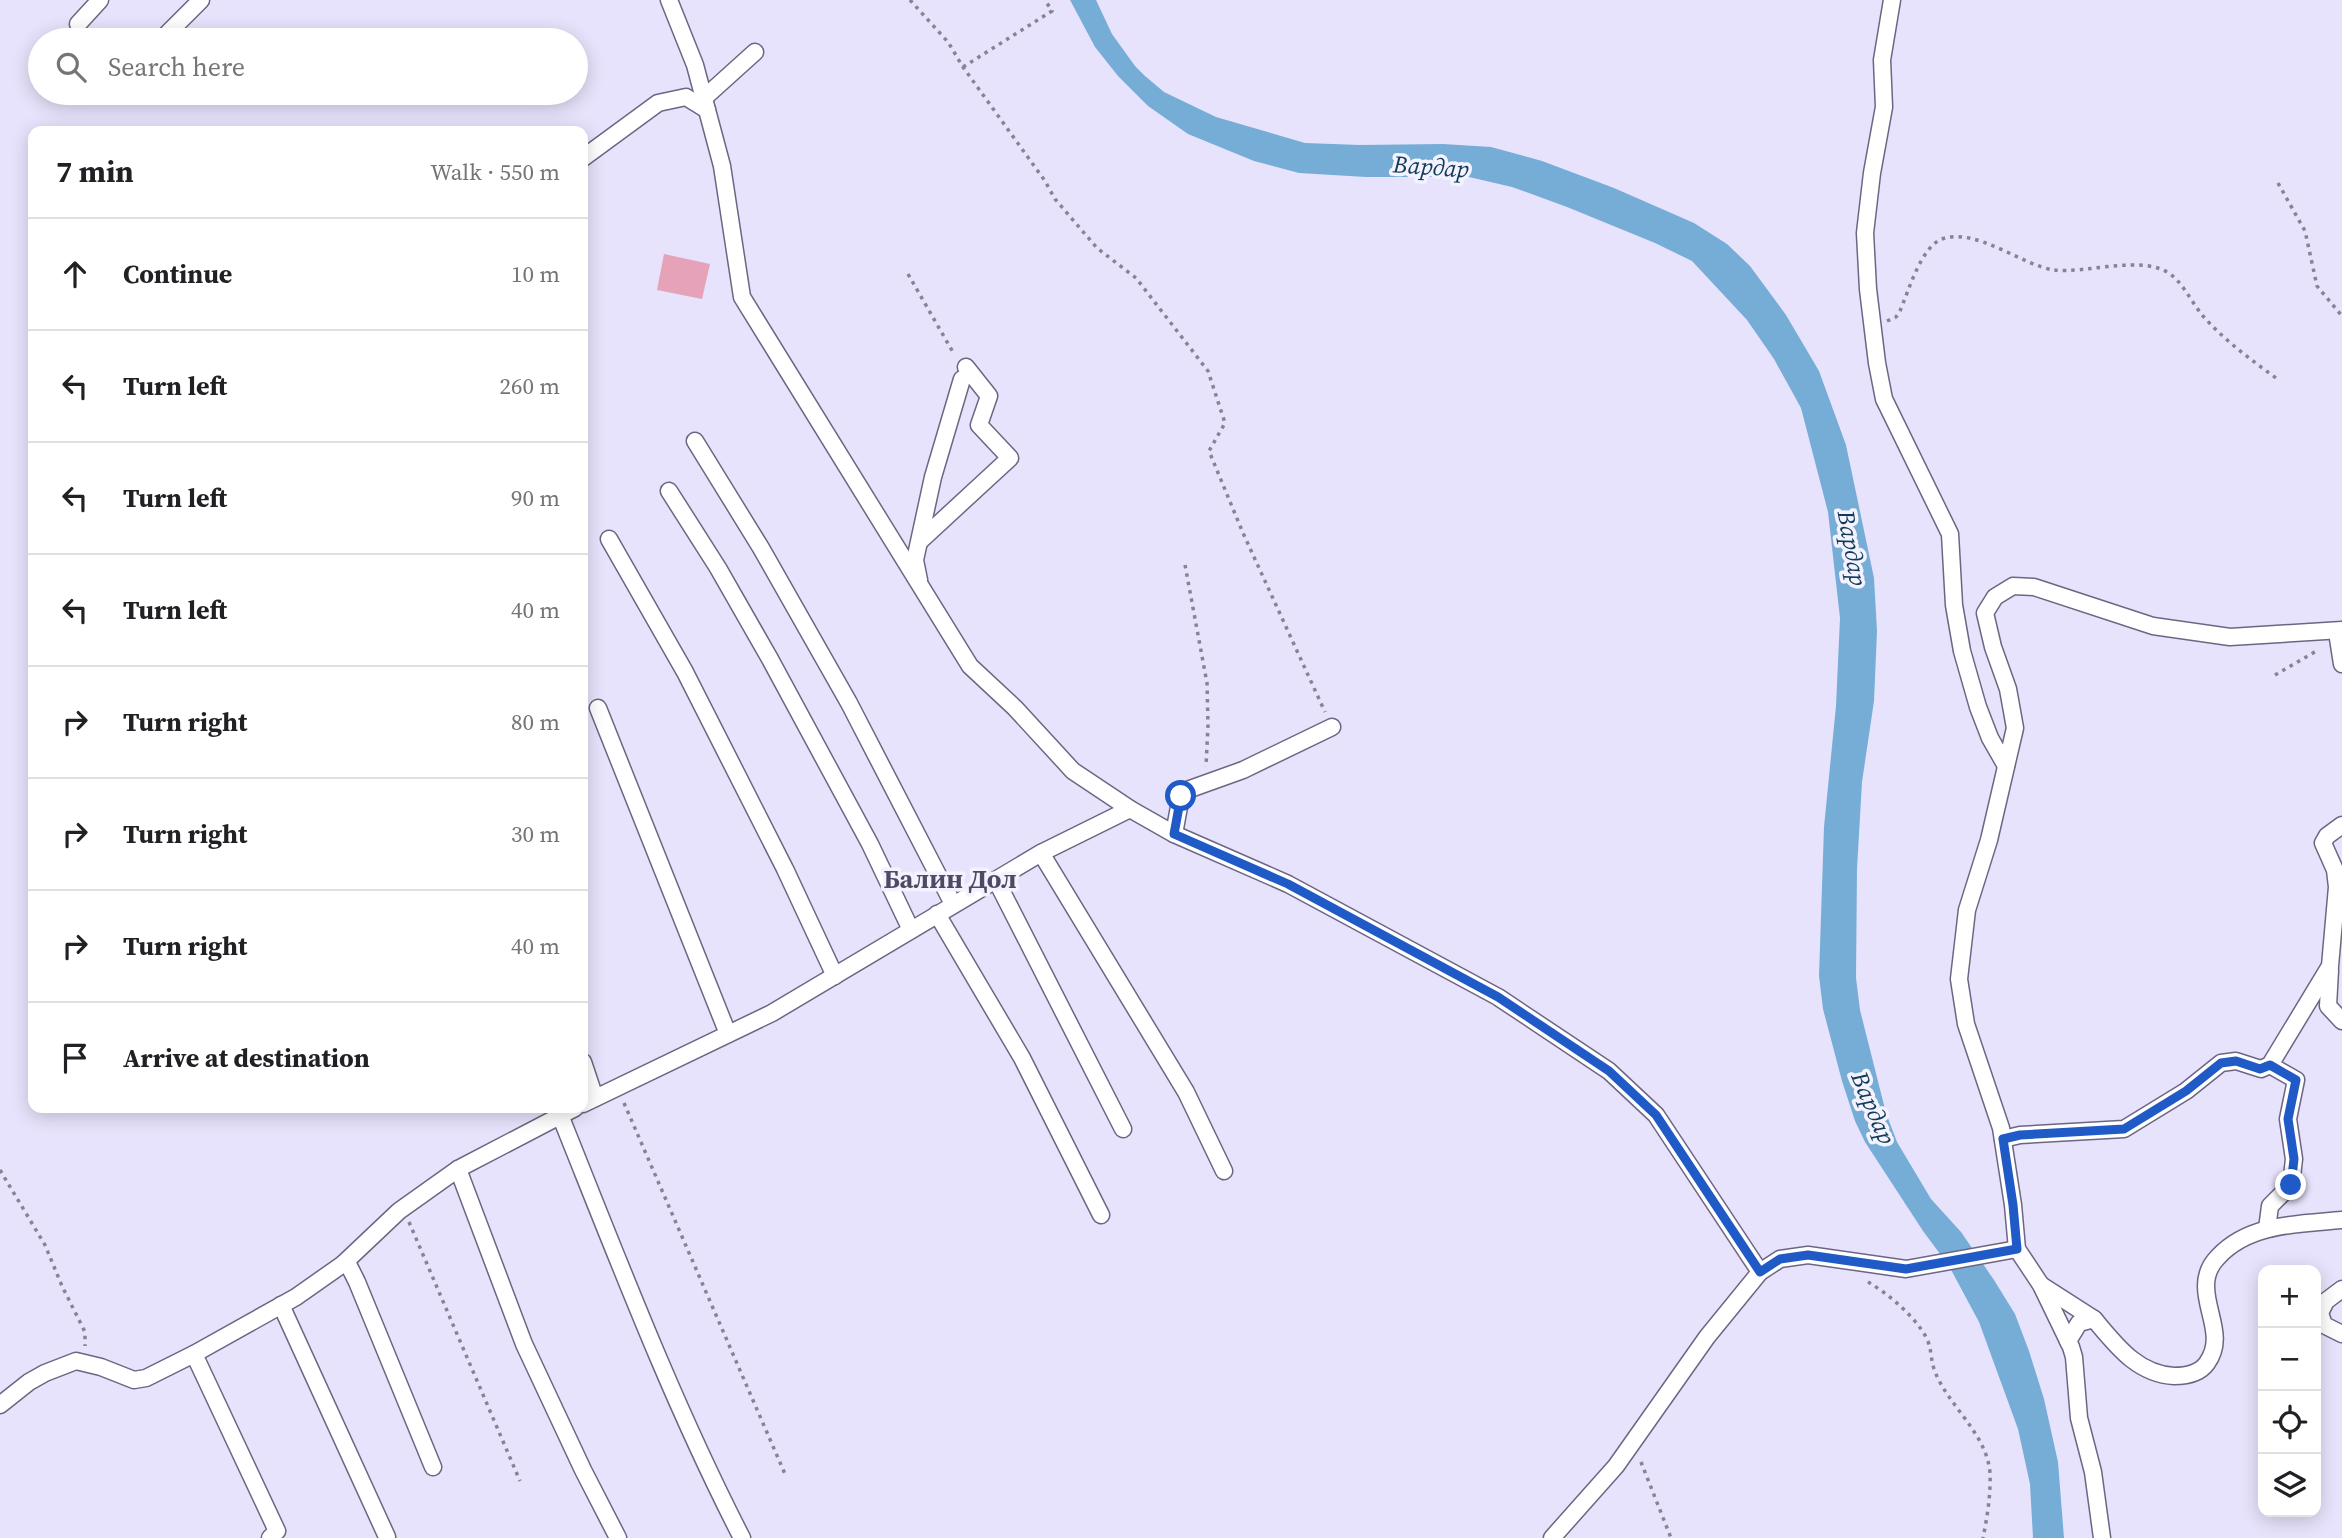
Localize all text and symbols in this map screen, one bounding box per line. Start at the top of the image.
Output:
search box [28,28,588,105]
icon: search [52,48,90,86]
text: Search here [108,49,245,85]
water label: Вардар [1391,147,1470,186]
text: 7 min [56,151,134,192]
text: Walk · 550 m [430,156,560,188]
icon: ahead [56,255,94,293]
text: Continue [123,256,232,292]
text: 10 m [511,258,560,290]
icon: left [56,367,94,405]
text: Turn left [123,368,227,404]
text: 260 m [499,370,560,402]
icon: left [56,479,94,517]
text: Turn left [123,480,227,516]
text: 90 m [511,482,560,514]
water label: Вардар [1829,507,1875,588]
icon: left [56,591,94,629]
text: Turn left [123,592,227,628]
text: 40 m [511,594,560,626]
icon: right [56,703,94,741]
text: Turn right [123,704,247,740]
text: 80 m [511,706,560,738]
route start [1165,780,1196,811]
icon: right [56,815,94,853]
text: Turn right [123,816,247,852]
text: 30 m [511,818,560,850]
district label: Балин Дол [883,861,1017,897]
icon: right [56,927,94,965]
text: Turn right [123,928,247,964]
text: 40 m [511,930,560,962]
icon: arrive [56,1039,94,1077]
text: Arrive at destination [123,1040,370,1076]
water label: Вардар [1843,1065,1904,1149]
route end [2275,1169,2306,1200]
map controls [2258,1265,2321,1517]
button: + [2258,1265,2321,1328]
button: − [2258,1328,2321,1391]
button: locate [2258,1391,2321,1454]
button: layers [2258,1454,2321,1517]

